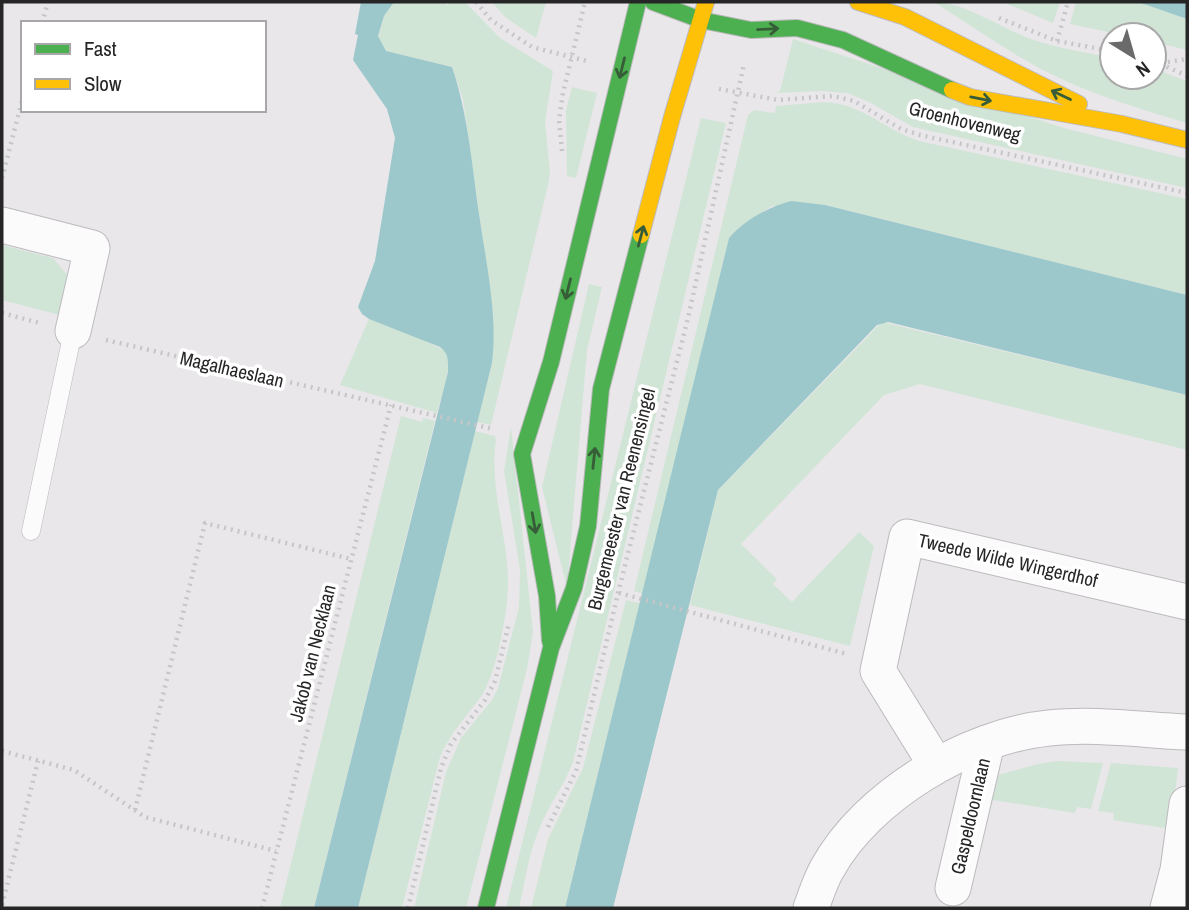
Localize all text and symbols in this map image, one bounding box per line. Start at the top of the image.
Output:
legend [21,21,266,112]
north arrow [1098,21,1168,91]
one-way arrow [756,23,779,36]
text: Fast [84,34,117,63]
one-way arrow [615,56,628,79]
text: N [1131,56,1156,83]
text: Slow [84,69,122,98]
one-way arrow [1050,88,1072,101]
one-way arrow [969,93,992,106]
street label: Groenhovenweg [906,95,1024,148]
one-way arrow [635,225,648,248]
one-way arrow [561,277,574,300]
street label: Magalhaeslaan [178,344,286,394]
street label: Burgemeester van Reenensingel [581,385,661,613]
one-way arrow [588,447,601,470]
one-way arrow [528,511,541,534]
street label: Tweede Wilde Wingerdhof [916,527,1101,593]
street label: Jakob van Necklaan [282,582,342,724]
street label: Gaspeldoornlaan [944,755,996,877]

